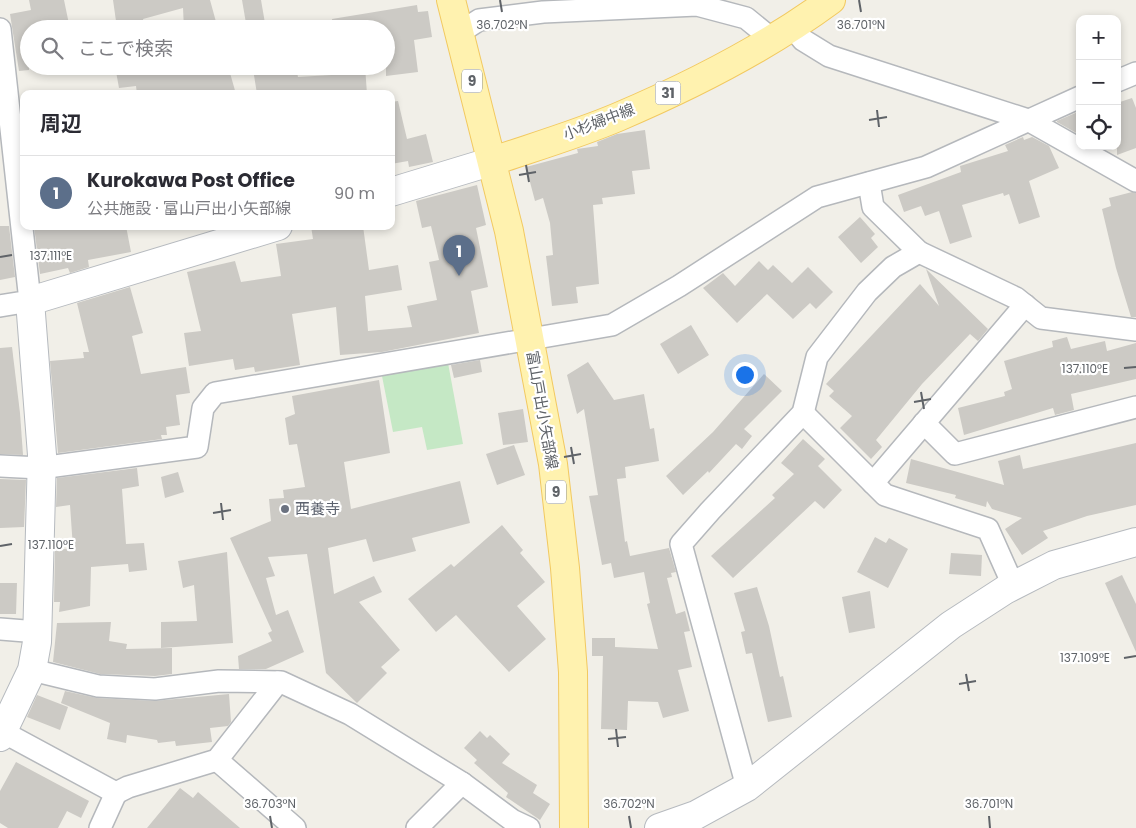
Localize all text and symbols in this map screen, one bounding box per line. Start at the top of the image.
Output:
map controls [1076,15,1121,150]
button: + [1076,15,1121,60]
text: 36.702°N [476,16,528,33]
text: 36.701°N [837,16,885,33]
search box [20,20,395,75]
icon: search [38,34,66,62]
text: ここで検索 [78,35,173,62]
button: − [1076,60,1121,105]
road number: 9 [462,70,482,92]
road number: 31 [656,82,680,105]
street label: 小杉婦中線 [560,98,638,145]
button: locate [1076,105,1121,150]
text: 周辺 [40,109,82,138]
text: Kurokawa Post Office [87,167,295,194]
text: 1 [53,182,59,205]
text: 90 m [334,182,375,205]
text: 公共施設 · 富山戸出小矢部線 [87,197,291,220]
pin: 1 [443,235,475,276]
text: 137.111°E [30,247,72,264]
street label: 富山戸出小矢部線 [522,349,563,471]
text: 137.110°E [1062,360,1108,377]
your location [732,362,758,388]
road number: 9 [546,481,566,504]
place label: 西養寺 [295,498,340,519]
marker: 西養寺 [279,503,291,515]
text: 137.110°E [28,536,74,553]
text: 137.109°E [1060,649,1110,666]
text: 36.703°N [244,795,296,812]
text: 36.702°N [603,795,655,812]
text: 36.701°N [965,795,1013,812]

